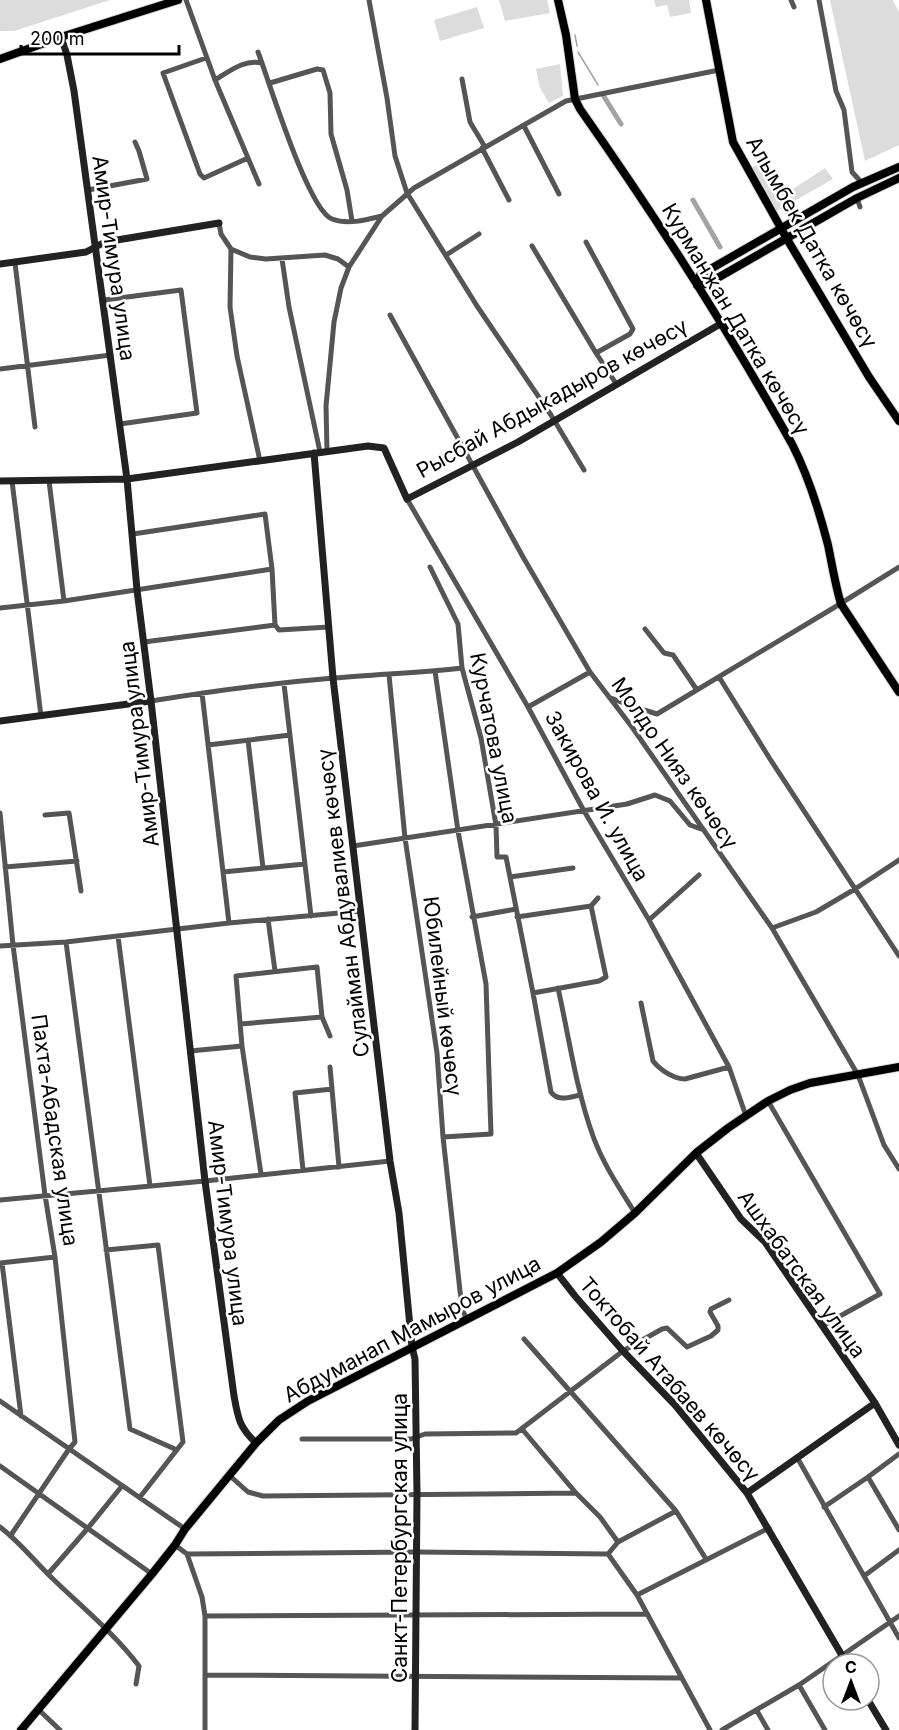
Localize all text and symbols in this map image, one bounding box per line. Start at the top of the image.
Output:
scale bar [21,18,178,56]
text: 200 m [30,28,85,49]
street label: Алымбек Датка көчөсү [741,132,883,352]
street label: Амир-Тимура улица [87,154,141,362]
street label: Курманжан Датка көчөсү [657,199,815,439]
street label: Рысбай Абдыкадыров көчөсү [412,313,692,483]
street label: Амир-Тимура улица [114,640,164,848]
street label: Курчатова улица [465,651,523,825]
street label: Молдо Нияз көчөсү [607,673,744,854]
street label: Закирова И. улица [540,706,654,886]
street label: Сулайман Абдувалиев көчөсү [312,747,374,1059]
street label: Юбилейный көчөсү [418,895,468,1097]
street label: Пахта-Абадская улица [26,1012,84,1248]
street label: Амир-Тимура улица [203,1119,253,1327]
street label: Ашхабатская улица [733,1185,871,1363]
street label: Абдуманап Мамыров улица [279,1250,545,1408]
street label: Токтобай Атабаев көчөсү [575,1272,766,1486]
street label: Санкт-Петербургская улица [387,1393,412,1683]
north arrow [821,1652,881,1712]
text: С [845,1657,857,1677]

